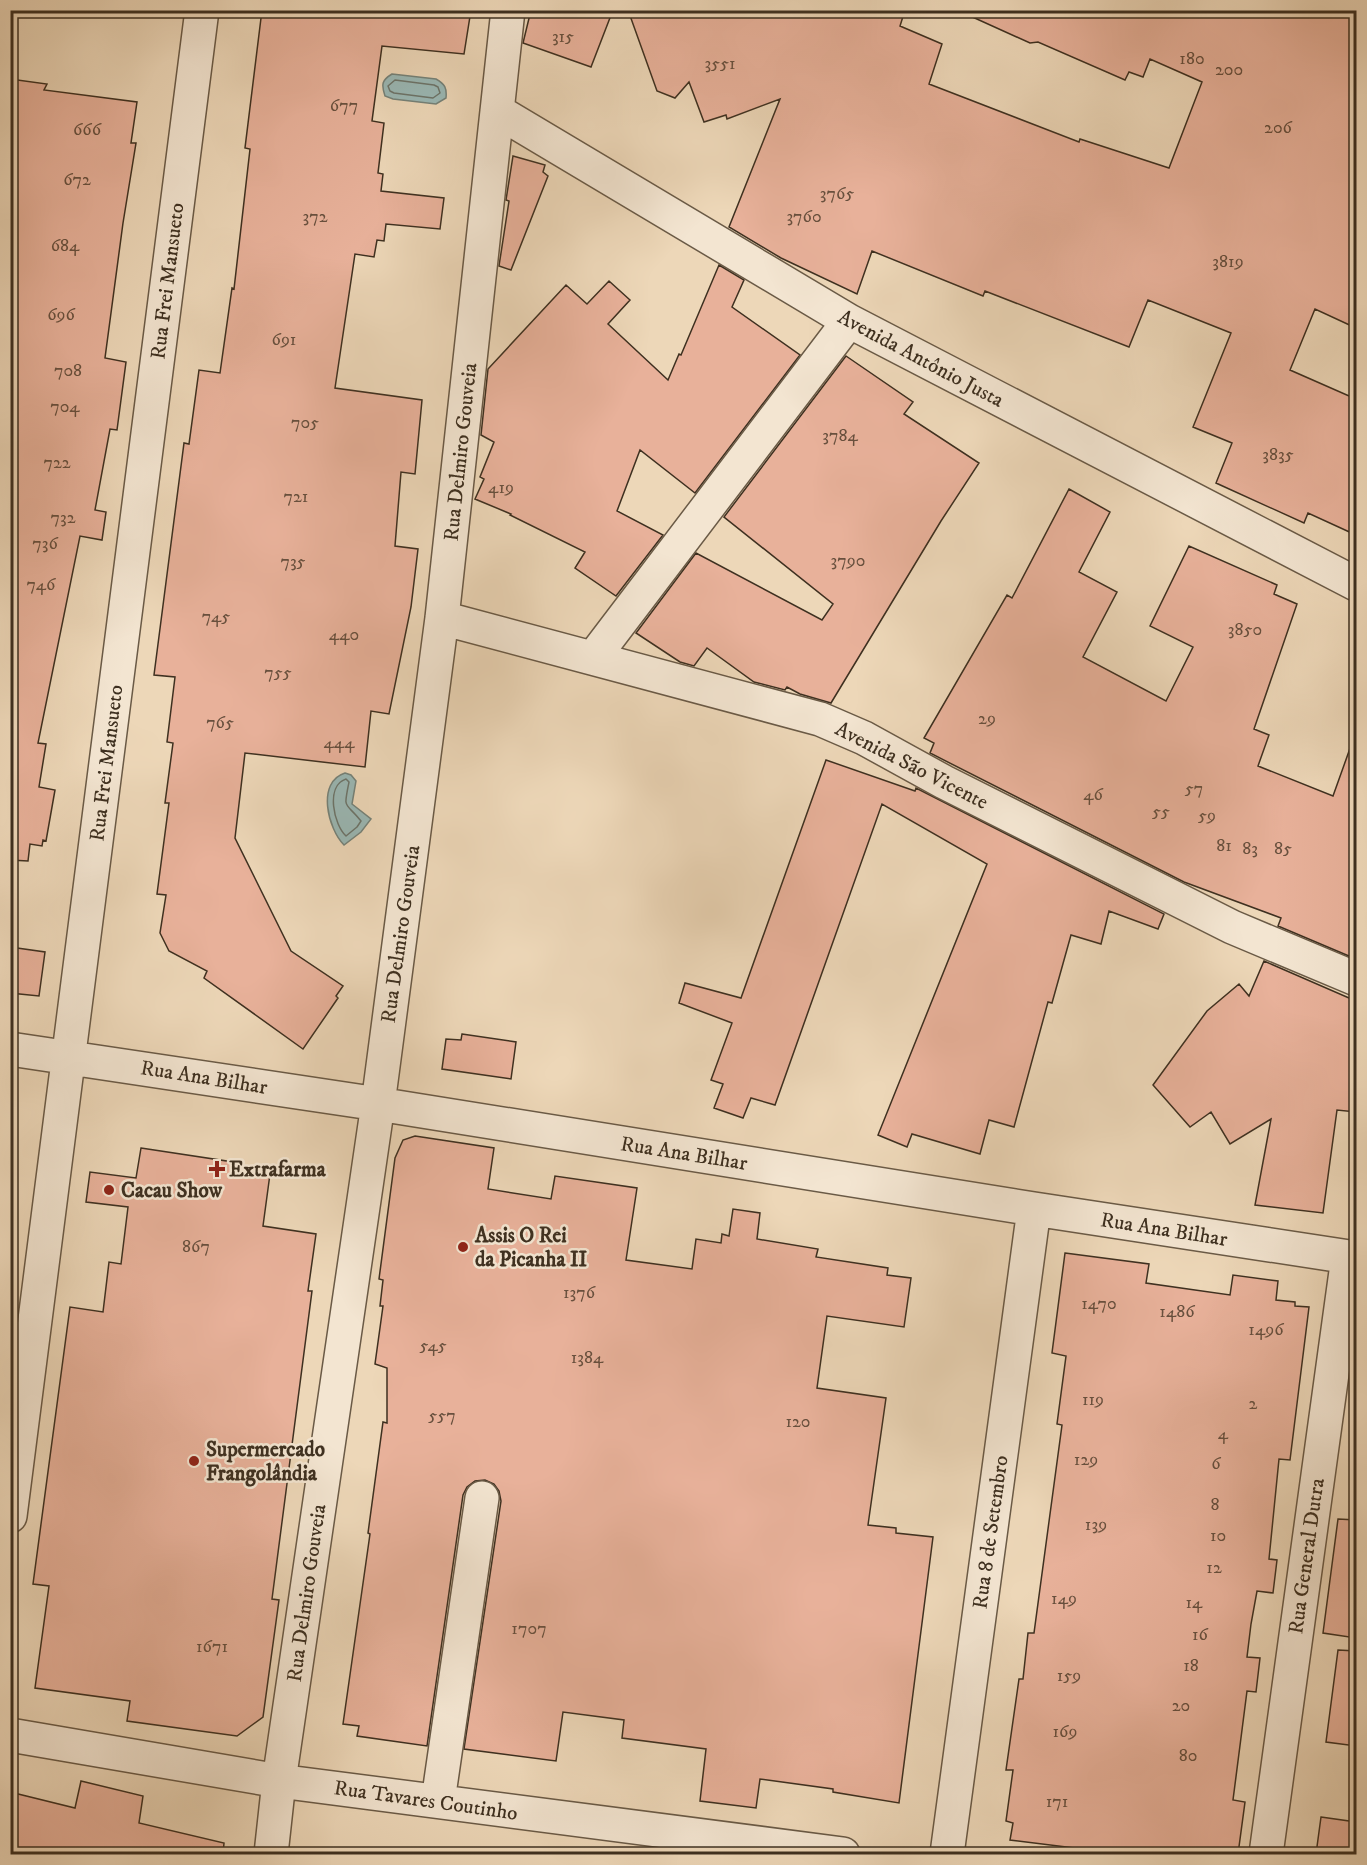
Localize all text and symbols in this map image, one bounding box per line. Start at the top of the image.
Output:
house number: 315 [552,26,574,48]
house number: 180 [1179,48,1205,70]
house number: 3551 [704,53,736,75]
house number: 200 [1215,59,1243,81]
house number: 677 [330,95,358,117]
house number: 206 [1264,117,1293,139]
house number: 666 [73,119,102,141]
house number: 672 [63,169,91,191]
house number: 3765 [820,183,854,205]
street label: Rua Frei Mansueto [145,201,191,361]
house number: 372 [302,206,328,228]
house number: 3760 [786,206,822,228]
house number: 684 [51,235,80,257]
house number: 3819 [1212,251,1244,273]
house number: 696 [47,304,75,326]
street label: Avenida Antônio Justa [833,304,1008,414]
house number: 691 [272,329,296,351]
house number: 708 [54,360,82,382]
street label: Rua Delmiro Gouveia [439,362,483,543]
house number: 704 [50,396,80,418]
house number: 705 [291,412,319,434]
house number: 3784 [822,425,858,447]
house number: 3835 [1262,444,1294,466]
house number: 722 [43,452,71,474]
house number: 419 [488,477,514,499]
house number: 721 [284,486,308,508]
house number: 732 [50,507,76,529]
house number: 736 [32,533,58,555]
house number: 3790 [831,550,865,572]
house number: 735 [280,551,306,573]
house number: 746 [27,574,56,596]
house number: 745 [202,606,230,628]
house number: 3850 [1228,619,1262,641]
house number: 440 [329,624,359,646]
house number: 755 [264,662,292,684]
street label: Rua Frei Mansueto [84,683,130,843]
house number: 29 [978,708,996,730]
house number: 765 [206,712,234,734]
street label: Avenida São Vicente [831,716,993,816]
house number: 444 [323,732,355,754]
house number: 57 [1185,778,1203,800]
house number: 46 [1083,784,1103,806]
house number: 55 [1152,801,1170,823]
house number: 59 [1198,805,1216,827]
house number: 81 [1216,835,1232,857]
house number: 83 [1242,838,1258,860]
house number: 85 [1274,838,1292,860]
street label: Rua Delmiro Gouveia [376,844,426,1025]
street label: Rua Ana Bilhar [139,1055,269,1101]
street label: Rua Ana Bilhar [619,1131,749,1177]
place label: Extrafarma [229,1157,327,1183]
marker: Extrafarma [210,1162,224,1176]
place label: Cacau Show [121,1178,223,1204]
marker: Cacau Show [102,1183,116,1197]
street label: Rua Ana Bilhar [1099,1207,1229,1253]
place label: Assis O Rei da Picanha II [474,1223,588,1273]
house number: 867 [182,1236,210,1258]
marker: Assis O Rei da Picanha II [456,1240,470,1254]
house number: 1376 [563,1282,596,1304]
house number: 1470 [1081,1293,1117,1315]
house number: 1486 [1159,1301,1195,1323]
house number: 1496 [1248,1319,1284,1341]
house number: 545 [419,1335,447,1357]
house number: 1384 [571,1347,604,1369]
house number: 119 [1082,1389,1104,1411]
house number: 2 [1249,1393,1258,1415]
house number: 557 [428,1405,456,1427]
house number: 120 [785,1411,811,1433]
house number: 4 [1218,1423,1229,1445]
place label: Supermercado Frangolândia [206,1437,325,1487]
house number: 129 [1074,1449,1098,1471]
house number: 6 [1211,1453,1221,1475]
marker: Supermercado Frangolândia [187,1454,201,1468]
street label: Rua 8 de Setembro [967,1454,1015,1611]
street label: Rua General Dutra [1283,1476,1331,1636]
house number: 8 [1210,1494,1220,1516]
street label: Rua Delmiro Gouveia [282,1503,332,1684]
house number: 139 [1085,1514,1107,1536]
house number: 10 [1210,1525,1226,1547]
house number: 12 [1206,1557,1222,1579]
house number: 149 [1051,1588,1077,1610]
house number: 14 [1186,1592,1203,1614]
house number: 1707 [511,1618,547,1640]
house number: 16 [1192,1624,1209,1646]
house number: 1671 [196,1636,228,1658]
house number: 18 [1183,1655,1199,1677]
house number: 159 [1057,1665,1081,1687]
house number: 20 [1172,1695,1190,1717]
house number: 169 [1053,1721,1077,1743]
house number: 80 [1179,1745,1197,1767]
street label: Rua Tavares Coutinho [332,1775,519,1827]
house number: 171 [1046,1791,1068,1813]

